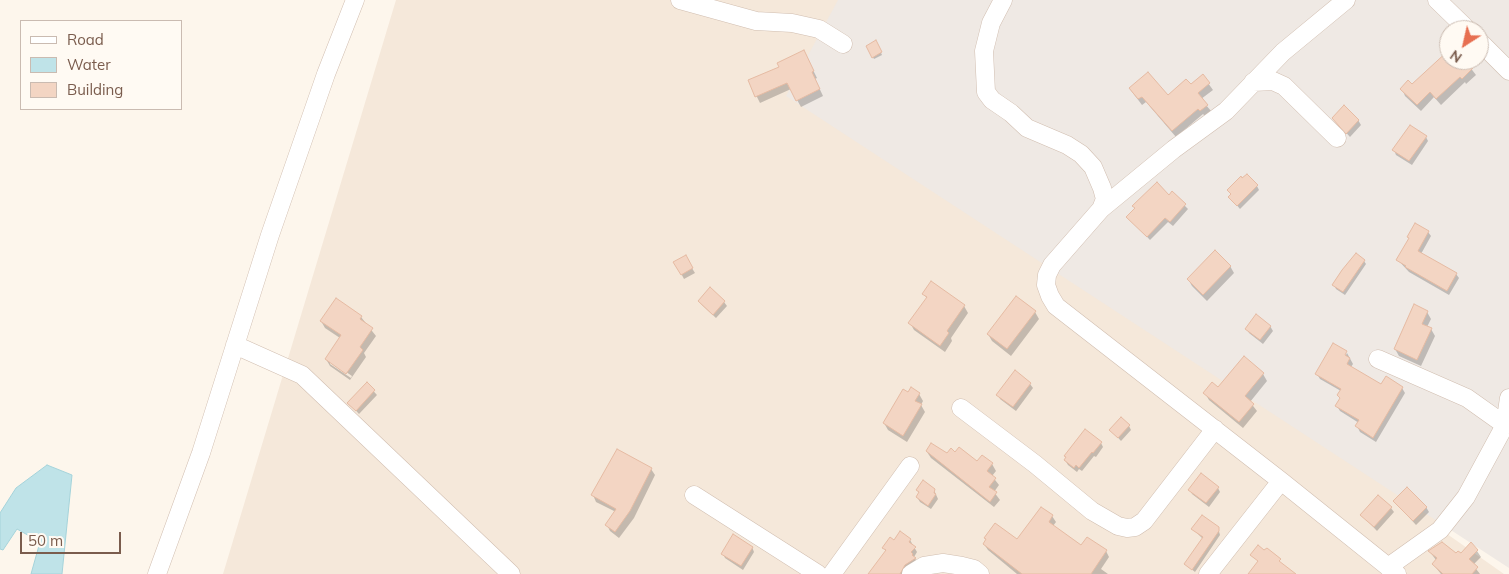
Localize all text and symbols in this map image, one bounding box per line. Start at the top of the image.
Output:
legend [20,20,182,110]
north arrow [1439,20,1489,70]
text: Road [67,30,104,49]
text: N [1446,46,1465,67]
text: Water [67,55,111,74]
text: Building [67,80,123,99]
scale bar [22,522,124,554]
text: 50 m [28,531,63,550]

